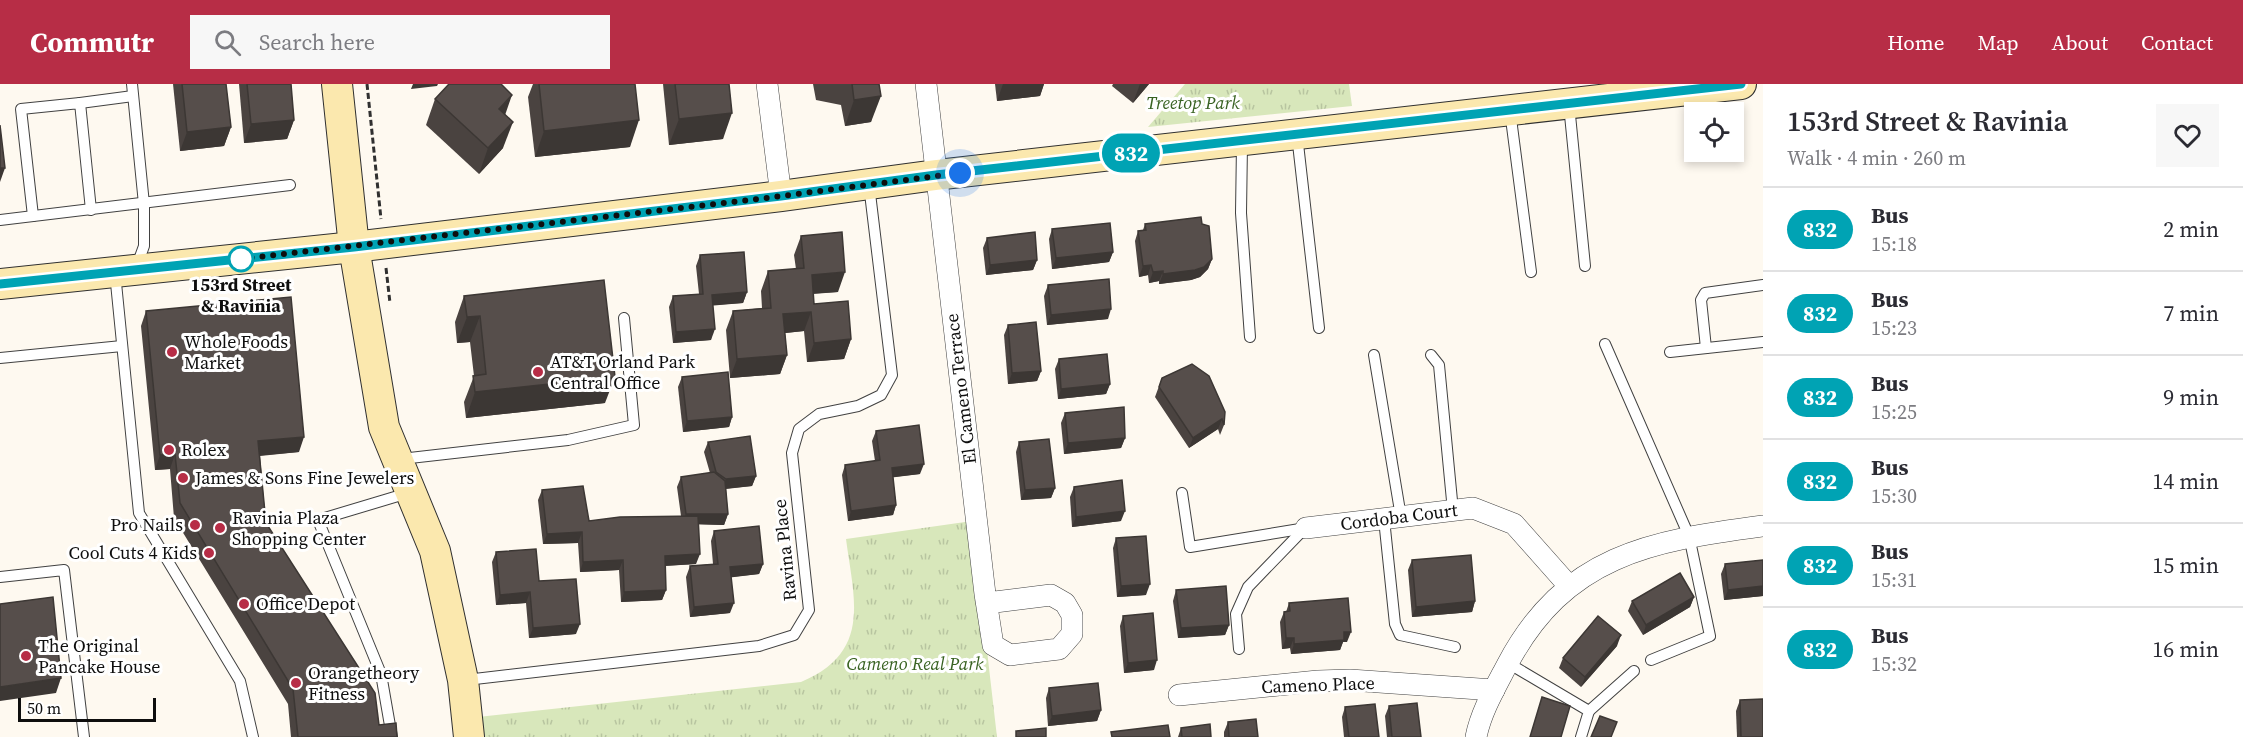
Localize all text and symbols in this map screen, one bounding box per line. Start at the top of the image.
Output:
search box [190,15,610,69]
text: Commutr [30,23,154,61]
icon: search [211,26,244,59]
text: Search here [259,27,375,57]
text: Home [1887,28,1945,57]
text: Map [1978,28,2019,57]
text: About [2052,28,2108,57]
text: Contact [2141,28,2213,57]
park label: Treetop Park [1146,90,1240,115]
map controls [1684,102,1744,162]
button: locate [1684,102,1744,162]
text: 153rd Street & Ravinia [1787,102,2068,140]
button: heart [2156,104,2219,167]
line badge: 832 [1096,134,1166,172]
text: 832 [1114,139,1148,168]
text: Walk · 4 min · 260 m [1787,144,1966,172]
your location [945,158,975,188]
text: Bus [1871,200,1908,230]
text: 2 min [2163,214,2219,244]
text: 832 [1803,215,1837,244]
text: 15:18 [1871,230,1917,258]
marker: 153rd Street & Ravinia [228,246,254,272]
place label: 153rd Street & Ravinia [190,272,292,318]
text: Bus [1871,284,1908,314]
text: 7 min [2163,298,2219,328]
text: 832 [1803,299,1837,328]
street label: El Cameno Terrace [939,312,982,466]
text: 15:23 [1871,314,1917,342]
place label: Whole Foods Market [184,329,288,375]
marker: Whole Foods Market [165,345,179,359]
place label: AT&T Orland Park Central Office [550,349,695,395]
marker: AT&T Orland Park Central Office [531,365,545,379]
text: Bus [1871,368,1908,398]
text: 9 min [2163,382,2219,412]
text: 832 [1803,383,1837,412]
text: 15:25 [1871,398,1917,426]
place label: Rolex [181,437,227,462]
marker: Rolex [162,443,176,457]
text: Bus [1871,452,1908,482]
place label: James & Sons Fine Jewelers [194,465,415,490]
text: 14 min [2152,466,2219,496]
text: 832 [1803,467,1837,496]
marker: James & Sons Fine Jewelers [176,471,190,485]
text: 15:30 [1871,482,1917,510]
street label: Cordoba Court [1339,497,1459,536]
street label: Ravina Place [767,498,802,602]
place label: Ravinia Plaza Shopping Center [232,505,367,551]
place label: Pro Nails [110,512,183,537]
marker: Pro Nails [188,518,202,532]
marker: Ravinia Plaza Shopping Center [213,521,227,535]
text: Bus [1871,536,1908,566]
place label: Cool Cuts 4 Kids [68,540,197,565]
marker: Cool Cuts 4 Kids [202,546,216,560]
text: 15 min [2152,550,2219,580]
text: 832 [1803,551,1837,580]
text: 15:31 [1871,566,1917,594]
place label: Office Depot [256,591,355,616]
marker: Office Depot [237,597,251,611]
text: Bus [1871,620,1908,650]
place label: The Original Pancake House [38,633,160,679]
text: 16 min [2152,634,2219,664]
text: 832 [1803,635,1837,664]
marker: The Original Pancake House [19,649,33,663]
text: 15:32 [1871,650,1917,678]
park label: Cameno Real Park [846,651,984,676]
place label: Orangetheory Fitness [308,660,420,706]
street label: Cameno Place [1261,670,1375,699]
marker: Orangetheory Fitness [289,676,303,690]
scale bar [18,695,156,722]
text: 50 m [27,697,61,719]

